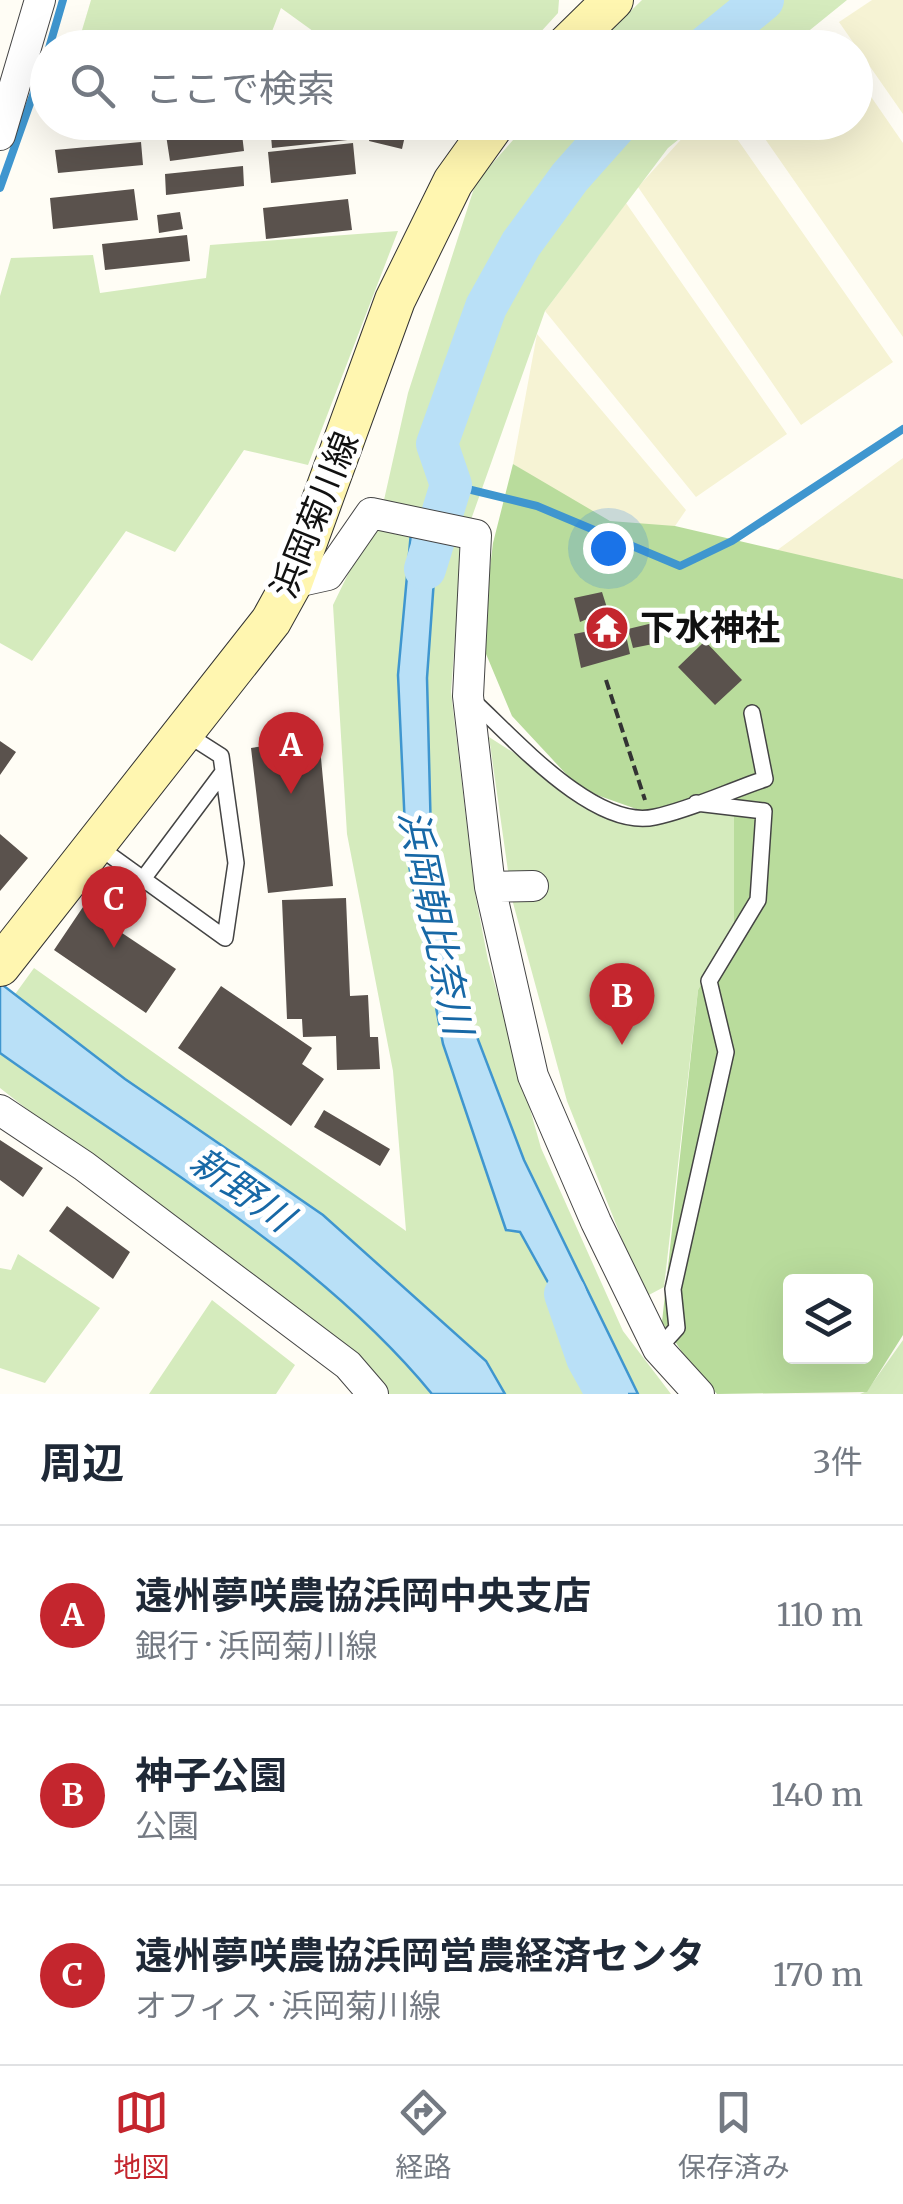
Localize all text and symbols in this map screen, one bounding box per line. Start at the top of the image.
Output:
search box [30,30,873,140]
icon: search [65,58,120,113]
text: ここで検索 [145,65,335,112]
street label: 浜岡菊川線 [262,426,368,604]
your location [583,523,634,574]
temple icon: 下水神社 [584,605,630,651]
place label: 下水神社 [640,606,780,650]
pin: A [258,712,324,794]
water label: 浜岡朝比奈川 [389,806,484,1042]
pin: C [82,866,146,948]
pin: B [590,962,654,1045]
water label: 新野川 [182,1137,305,1243]
map controls [783,1274,873,1364]
button: layers [783,1274,873,1364]
text: 周辺 [40,1437,124,1489]
text: 3件 [813,1442,863,1482]
text: 遠州夢咲農協浜岡中央支店 [135,1572,591,1619]
text: A [61,1595,84,1635]
text: 110 m [776,1595,863,1635]
text: 銀行 · 浜岡菊川線 [135,1626,378,1666]
text: 神子公園 [135,1752,287,1799]
text: B [61,1775,84,1815]
text: 140 m [771,1775,863,1815]
text: 公園 [135,1806,199,1846]
text: 遠州夢咲農協浜岡営農経済センタ [135,1932,705,1979]
text: C [62,1955,83,1995]
text: 170 m [773,1955,863,1995]
text: オフィス · 浜岡菊川線 [135,1986,441,2026]
tab: 地図 [113,2085,169,2185]
tab: 経路 [395,2085,452,2185]
tab: 保存済み [678,2085,790,2185]

